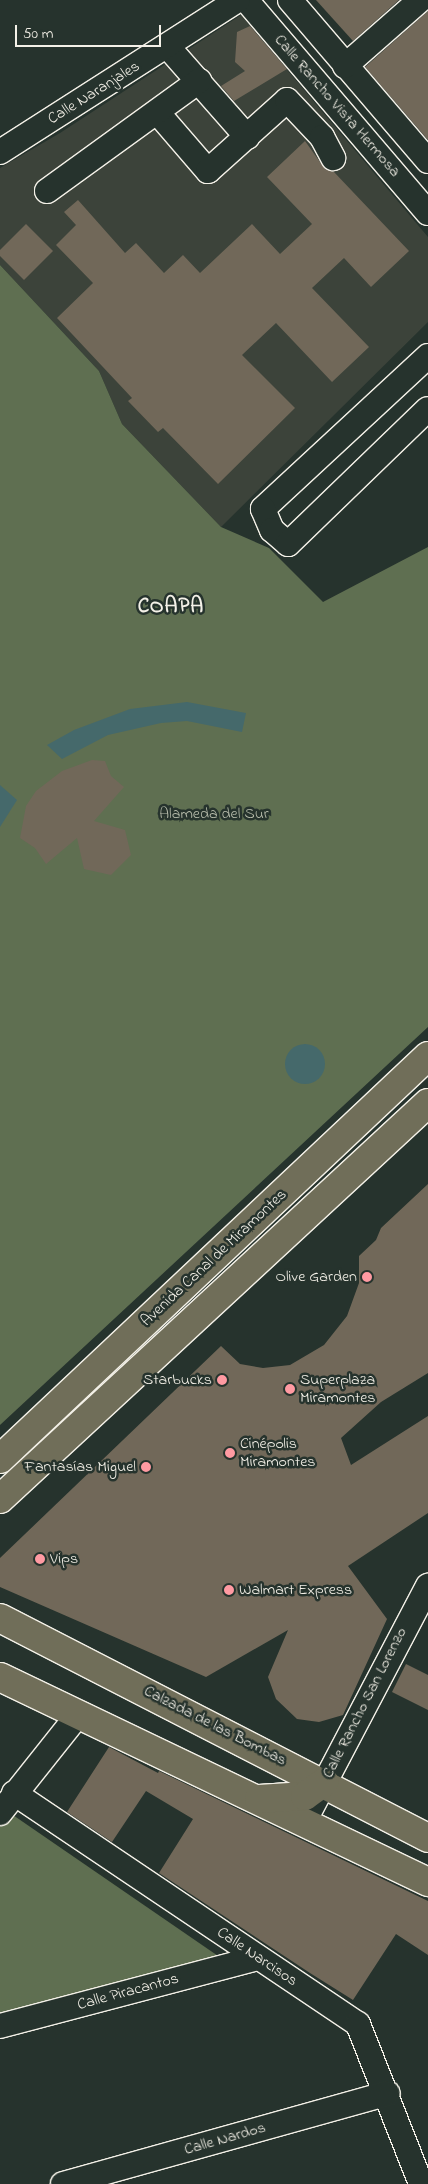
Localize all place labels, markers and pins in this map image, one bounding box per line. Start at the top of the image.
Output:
place label: Olive Garden [275,1267,357,1287]
marker: Olive Garden [361,1271,373,1283]
place label: Starbucks [143,1370,212,1390]
place label: Superplaza Miramontes [300,1370,376,1408]
marker: Starbucks [216,1374,228,1386]
marker: Superplaza Miramontes [284,1383,296,1395]
place label: Cinépolis Miramontes [240,1434,316,1472]
marker: Cinépolis Miramontes [224,1447,236,1459]
place label: Fantasías Miguel [25,1457,136,1477]
marker: Fantasías Miguel [140,1461,152,1473]
place label: Vips [50,1549,78,1569]
marker: Vips [34,1553,46,1565]
place label: Walmart Express [239,1580,352,1600]
marker: Walmart Express [223,1584,235,1596]

